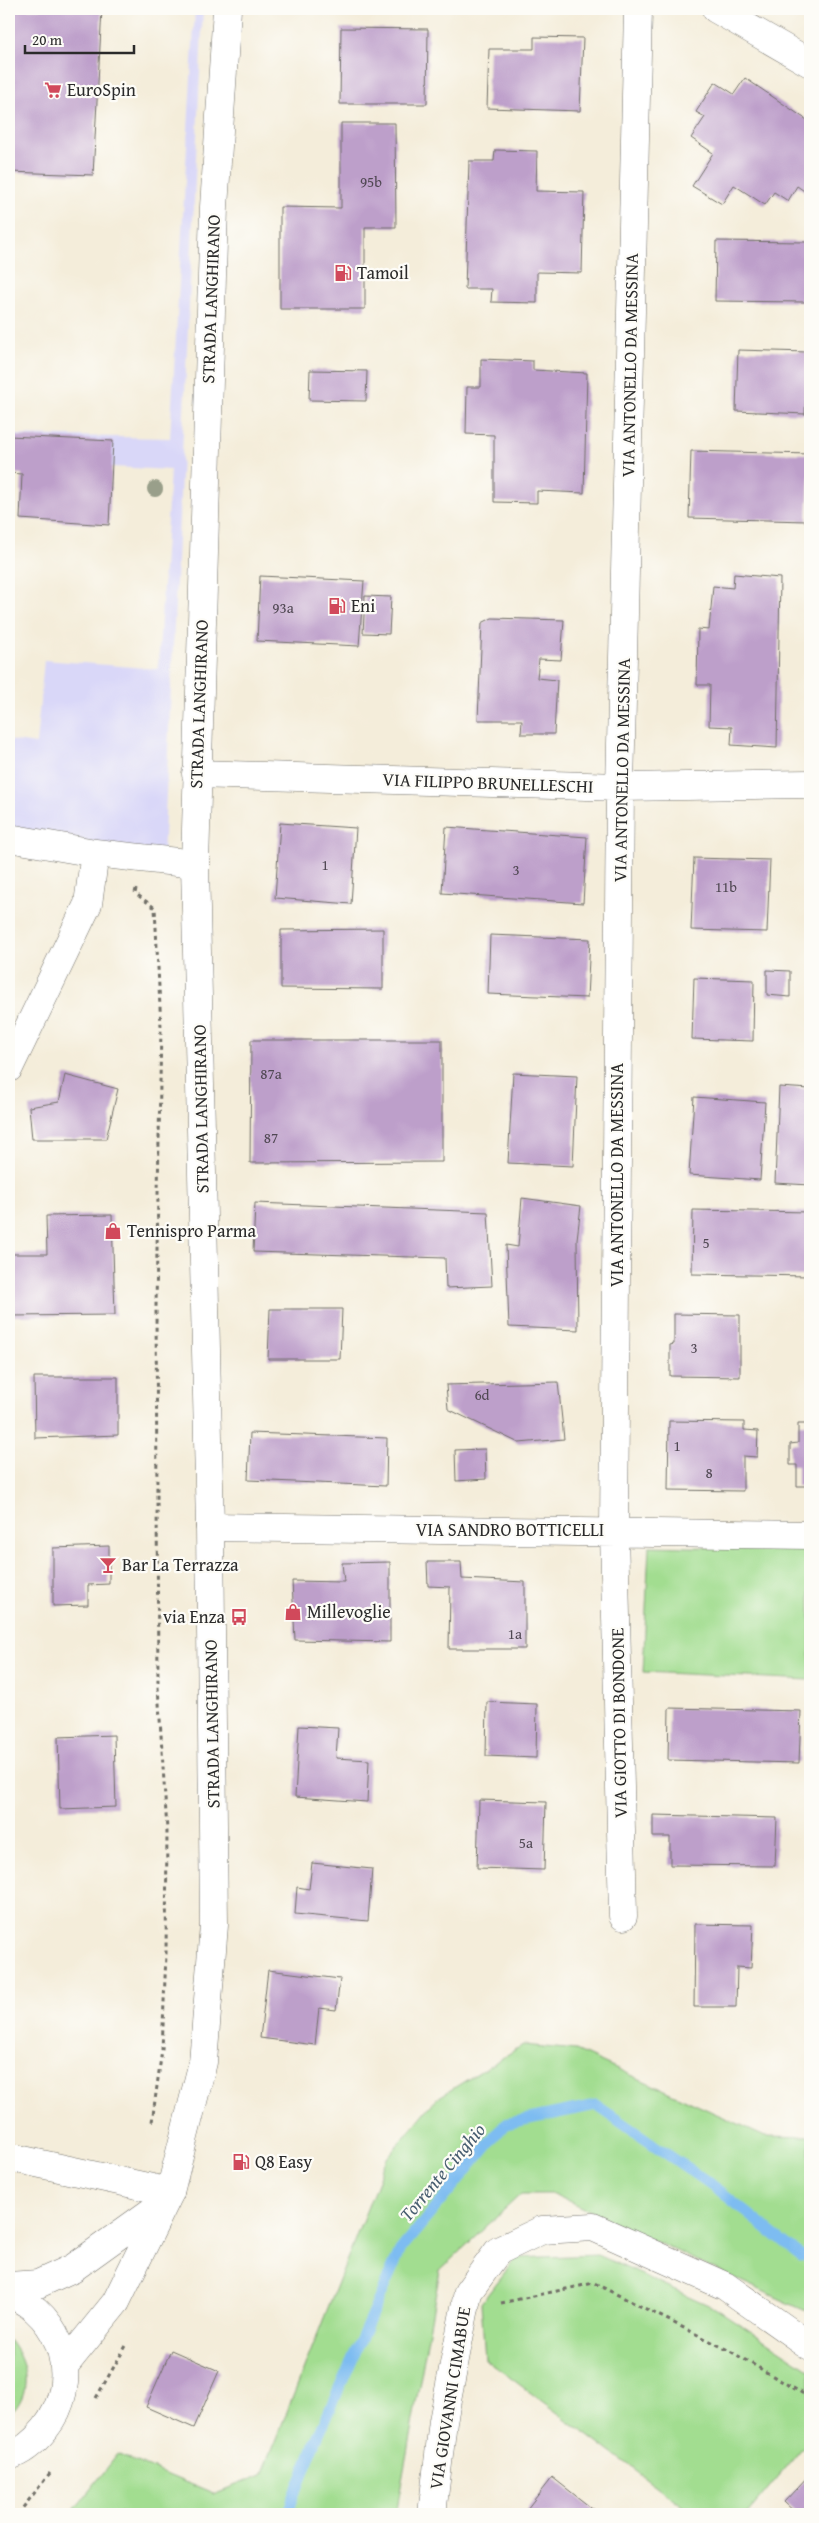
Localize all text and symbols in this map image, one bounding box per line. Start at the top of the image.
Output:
scale bar [25,22,134,54]
text: 20 m [32,29,63,50]
place label: EuroSpin [67,76,136,103]
supermarket icon: EuroSpin [43,80,63,100]
house number: 95b [360,171,382,192]
street label: STRADA LANGHIRANO [194,214,227,384]
street label: VIA ANTONELLO DA MESSINA [614,253,645,477]
place label: Tamoil [357,259,409,286]
fuel station icon: Tamoil [333,263,353,283]
place label: Eni [351,592,375,619]
fuel station icon: Eni [327,596,347,616]
house number: 93a [272,597,294,618]
street label: STRADA LANGHIRANO [182,619,215,789]
street label: VIA ANTONELLO DA MESSINA [606,658,637,882]
street label: VIA FILIPPO BRUNELLESCHI [382,765,594,800]
house number: 1 [321,854,329,875]
house number: 3 [512,859,520,880]
house number: 11b [715,876,737,897]
street label: STRADA LANGHIRANO [186,1024,215,1194]
house number: 87a [260,1063,282,1084]
street label: VIA ANTONELLO DA MESSINA [603,1063,630,1287]
house number: 87 [264,1127,278,1148]
place label: Tennispro Parma [127,1217,257,1244]
shop icon: Tennispro Parma [103,1221,123,1241]
house number: 5 [702,1232,710,1253]
house number: 3 [690,1337,698,1358]
house number: 6d [474,1384,490,1405]
house number: 1 [673,1435,681,1456]
house number: 8 [705,1462,713,1483]
street label: VIA SANDRO BOTTICELLI [416,1516,604,1543]
place label: Bar La Terrazza [122,1551,239,1578]
bar icon: Bar La Terrazza [98,1555,118,1575]
place label: Millevoglie [307,1598,391,1625]
shop icon: Millevoglie [283,1602,303,1622]
place label: via Enza [163,1603,225,1630]
bus stop icon: via Enza [229,1607,249,1627]
house number: 1a [508,1623,522,1644]
street label: VIA GIOTTO DI BONDONE [603,1628,634,1818]
street label: STRADA LANGHIRANO [197,1639,226,1809]
house number: 5a [519,1832,533,1853]
water label: Torrente Cinghio [392,2117,492,2227]
place label: Q8 Easy [255,2148,312,2175]
fuel station icon: Q8 Easy [231,2152,251,2172]
street label: VIA GIOVANNI CIMABUE [422,2304,477,2491]

